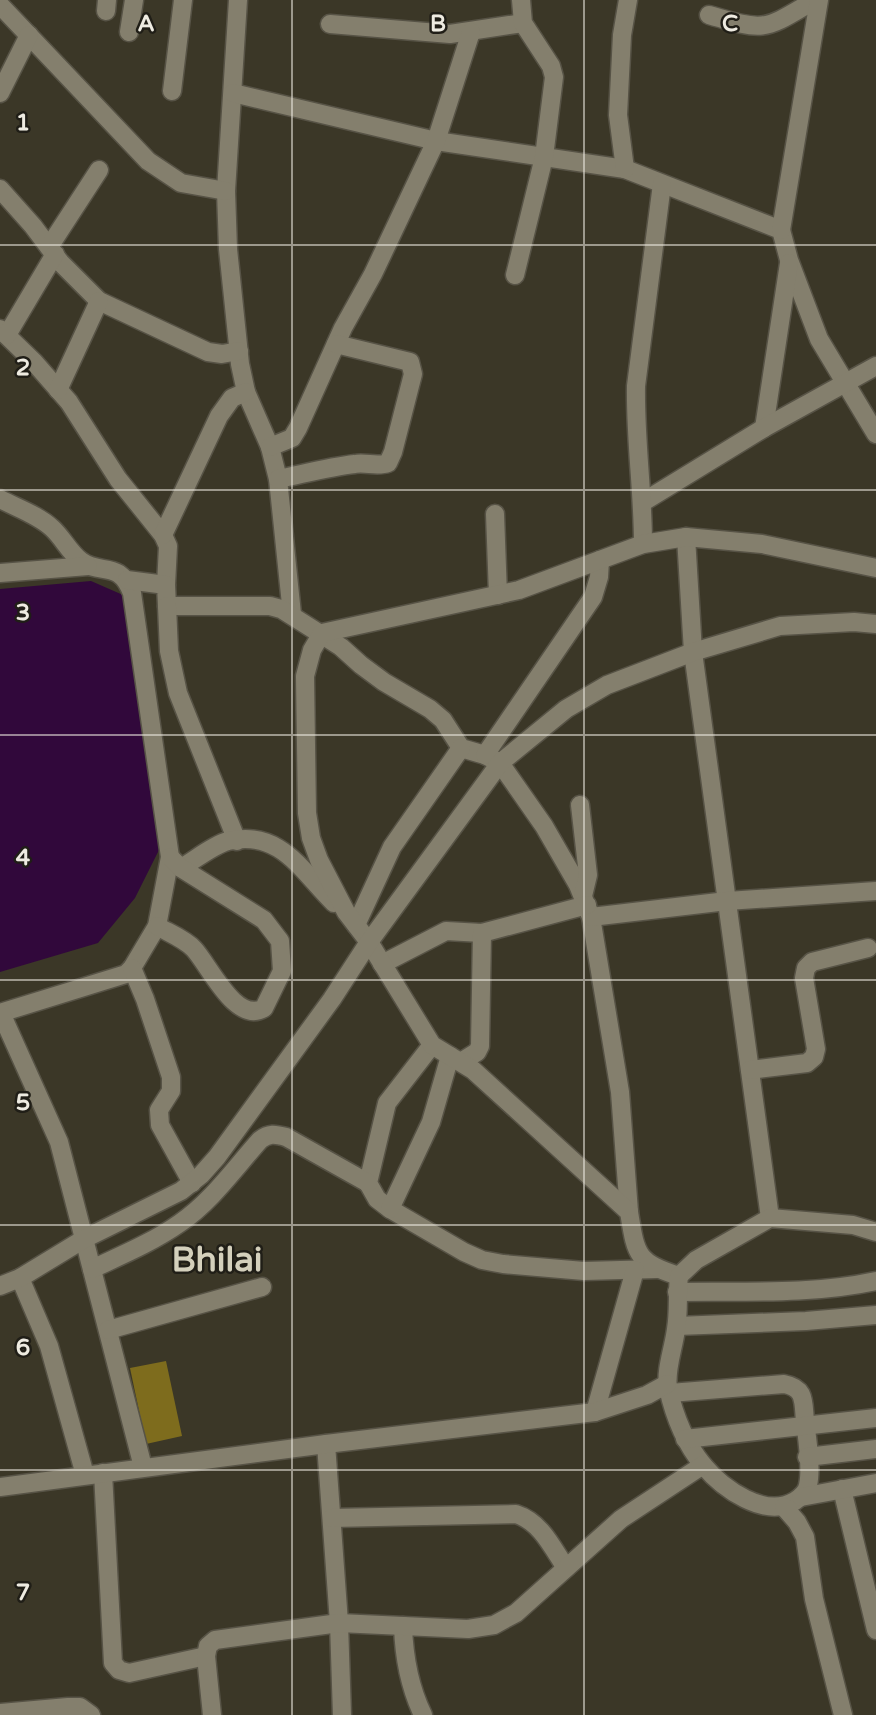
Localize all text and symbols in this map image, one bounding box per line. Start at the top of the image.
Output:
text: A [137,10,155,38]
text: B [430,10,446,38]
text: C [722,10,738,38]
text: 1 [16,109,30,137]
text: 2 [16,354,30,382]
text: 3 [16,599,30,627]
text: 4 [16,844,31,872]
text: 5 [16,1089,30,1117]
district label: Bhilai [171,1239,263,1281]
text: 6 [16,1334,30,1362]
text: 7 [16,1579,30,1607]

